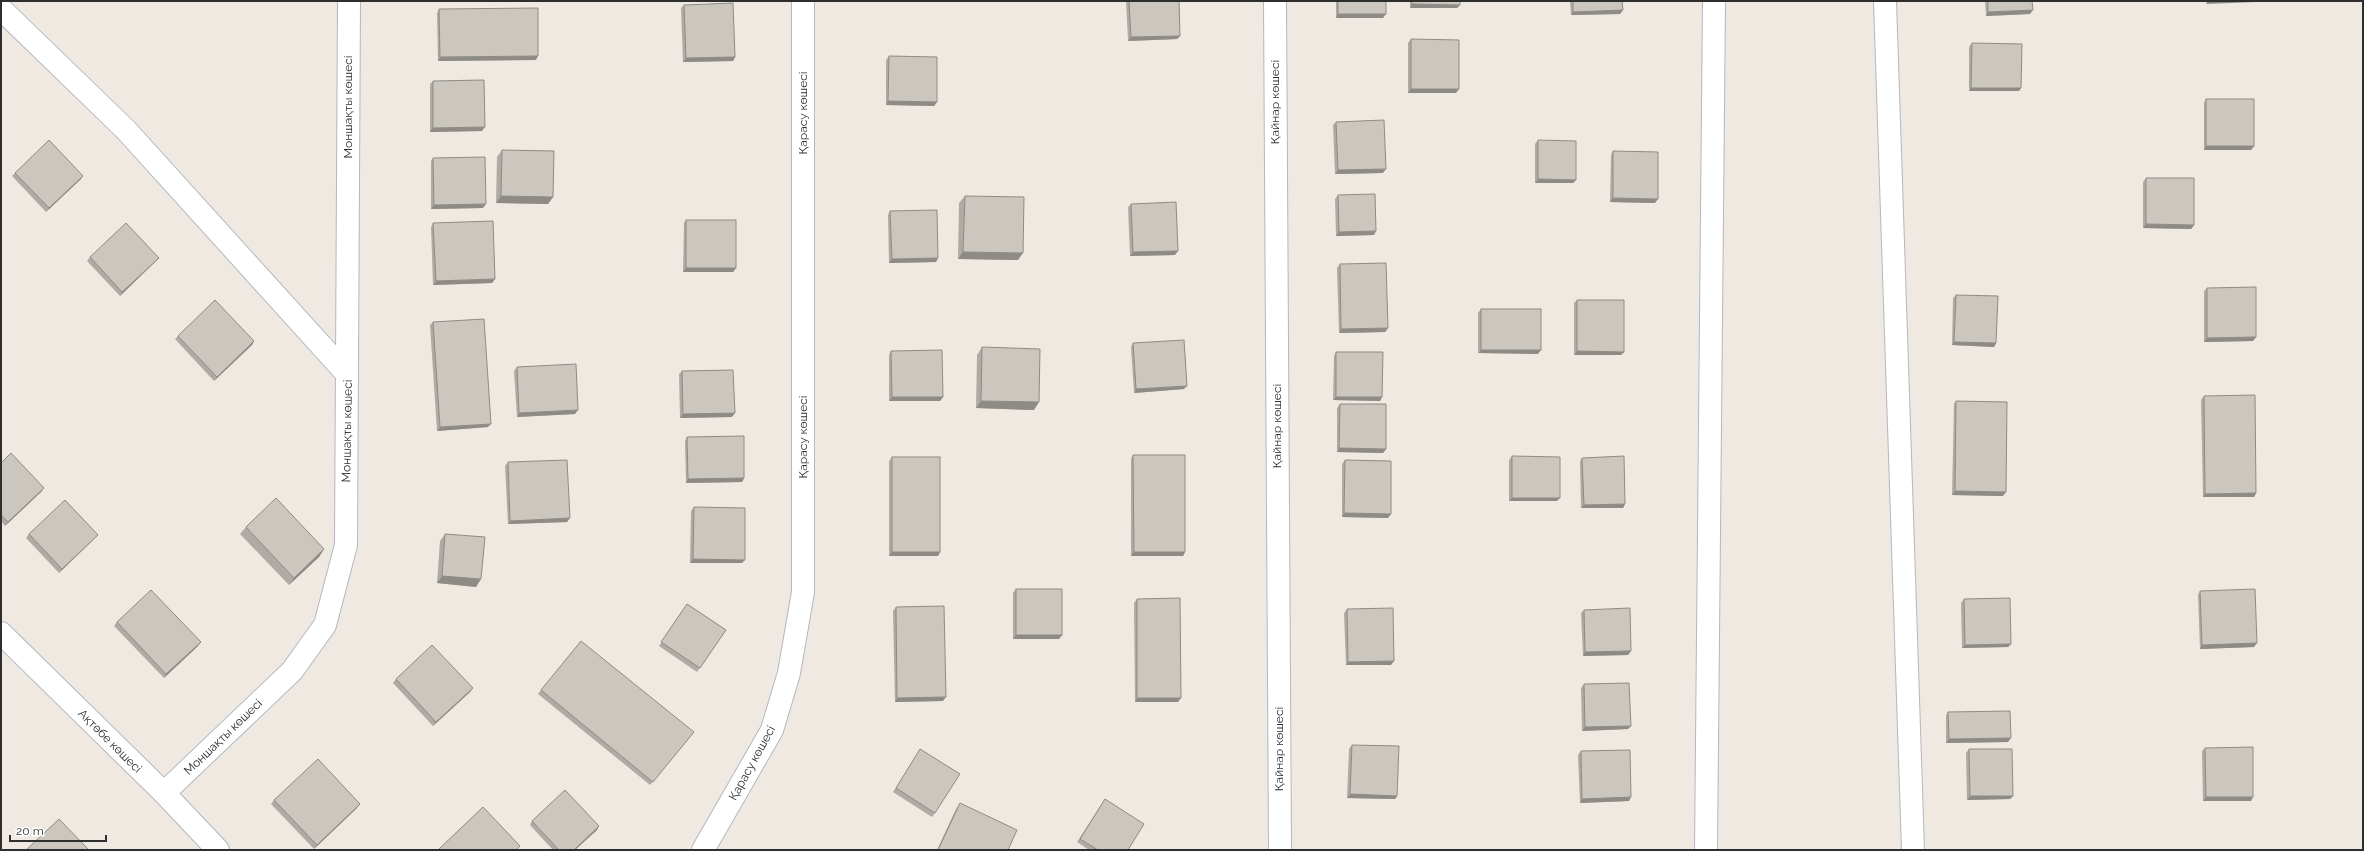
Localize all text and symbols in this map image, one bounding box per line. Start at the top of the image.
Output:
street label: Моншақты көшесі [341,56,355,158]
street label: Қайнар көшесі [1268,60,1282,144]
street label: Қарасу көшесі [796,72,810,154]
street label: Моншақты көшесі [339,379,355,483]
street label: Қайнар көшесі [1270,384,1284,468]
street label: Қарасу көшесі [796,396,810,478]
street label: Моншақты көшесі [181,696,265,778]
street label: Ақтөбе көшесі [75,706,145,776]
street label: Қайнар көшесі [1272,707,1286,791]
street label: Қарасу көшесі [726,723,778,803]
scale bar [10,817,106,843]
text: 20 m [16,824,44,838]

